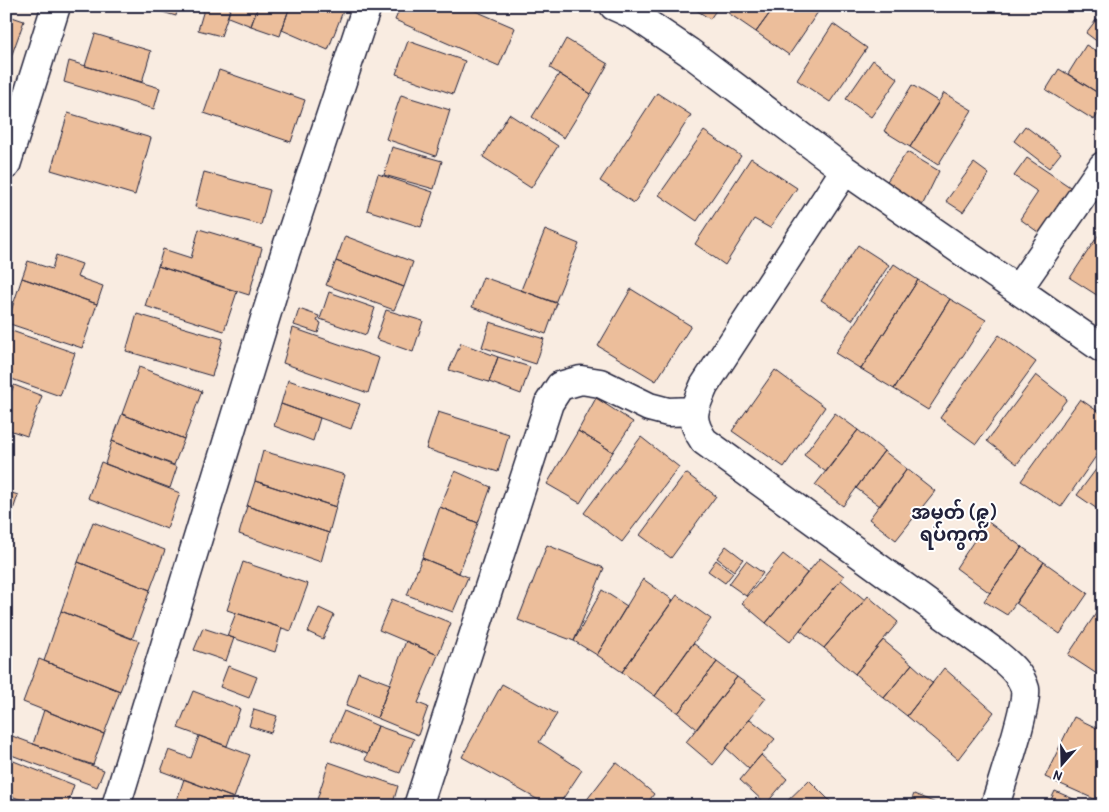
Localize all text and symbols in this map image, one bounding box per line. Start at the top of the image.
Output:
district label: အမှတ် (၉) ရပ်ကွက် [911,499,997,550]
north arrow [1036,740,1086,790]
text: N [1050,766,1064,787]

